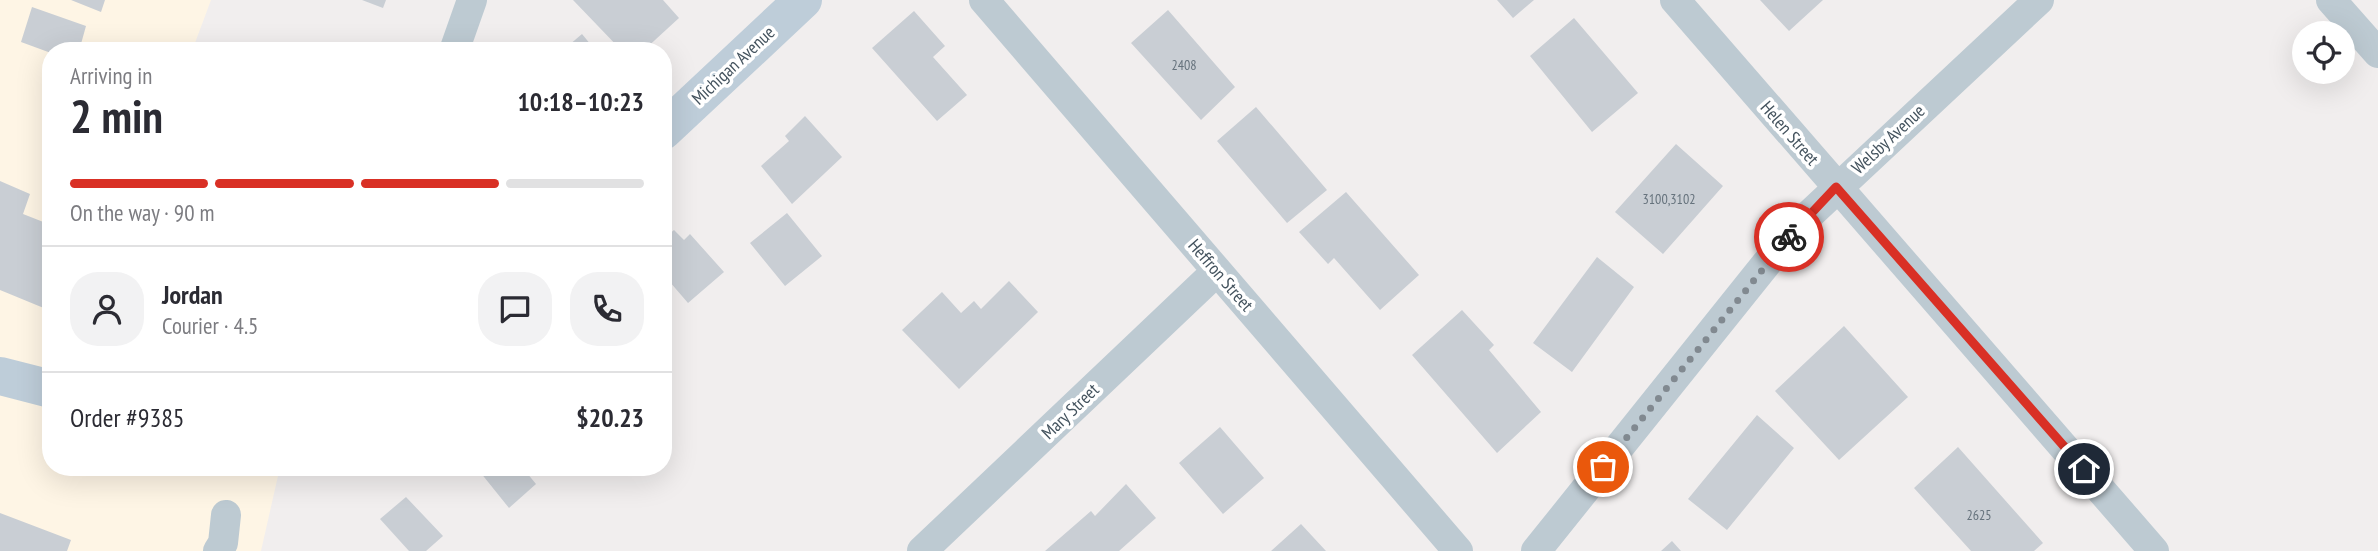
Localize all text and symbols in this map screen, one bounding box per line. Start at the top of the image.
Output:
street label: Michigan Avenue [687,21,779,109]
map controls [2292,21,2355,84]
button: locate [2292,21,2355,84]
house number: 2408 [1171,56,1197,74]
text: Arriving in [70,61,152,90]
text: 10:18–10:23 [517,85,644,118]
text: 2 min [70,86,163,146]
street label: Helen Street [1756,96,1824,170]
street label: Welsby Avenue [1847,99,1929,179]
house number: 3100,3102 [1642,190,1696,208]
text: On the way · 90 m [70,198,214,227]
courier [1754,202,1824,272]
icon: bike [1770,218,1808,256]
street label: Heffron Street [1183,234,1259,316]
button: person [70,272,144,346]
button: chat [478,272,552,346]
button: phone [570,272,644,346]
text: Jordan [162,278,223,311]
text: Courier · 4.5 [162,311,258,340]
street label: Mary Street [1037,378,1104,444]
text: Order #9385 [70,401,185,434]
text: $20.23 [576,401,644,434]
pin [1573,437,1633,497]
pin [2054,439,2114,499]
icon: bag [1584,448,1622,486]
icon: home [2065,450,2103,488]
house number: 2625 [1966,506,1992,524]

